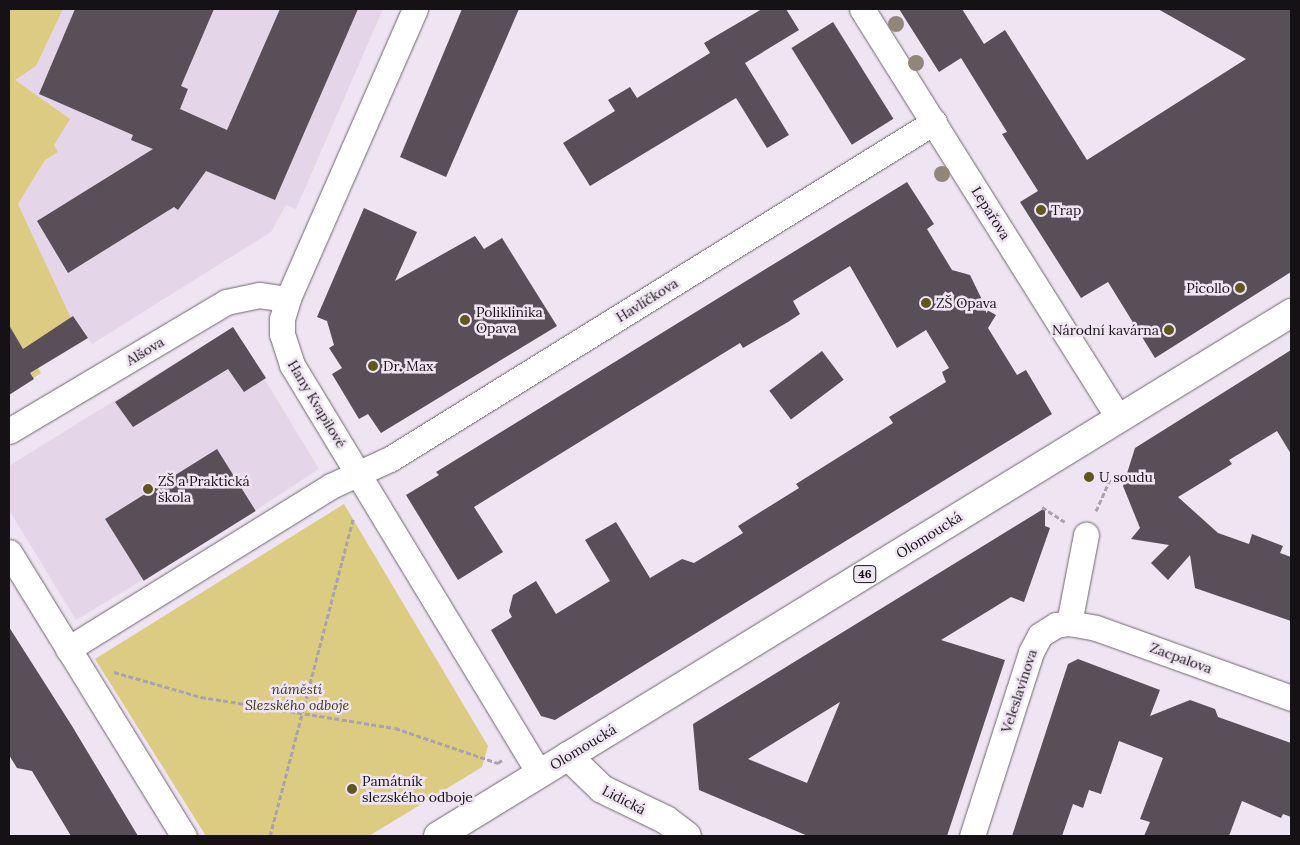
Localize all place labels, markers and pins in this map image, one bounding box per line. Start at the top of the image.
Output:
place label: Trap [1051,202,1081,218]
marker: Trap [1035,204,1047,216]
place label: Picollo [1186,280,1230,296]
marker: Picollo [1234,282,1246,294]
place label: ZŠ Opava [936,295,997,311]
marker: ZŠ Opava [920,297,932,309]
place label: Poliklinika Opava [476,304,543,336]
marker: Poliklinika Opava [458,313,472,327]
place label: Národní kavárna [1052,322,1159,338]
marker: Národní kavárna [1163,324,1175,336]
place label: Dr. Max [383,358,434,374]
marker: Dr. Max [367,360,379,372]
place label: U soudu [1099,469,1153,485]
marker: U soudu [1083,471,1095,483]
place label: ZŠ a Praktická škola [158,473,250,506]
marker: ZŠ a Praktická škola [142,483,154,495]
place label: Památník slezského odboje [362,773,473,806]
marker: Památník slezského odboje [346,783,358,795]

